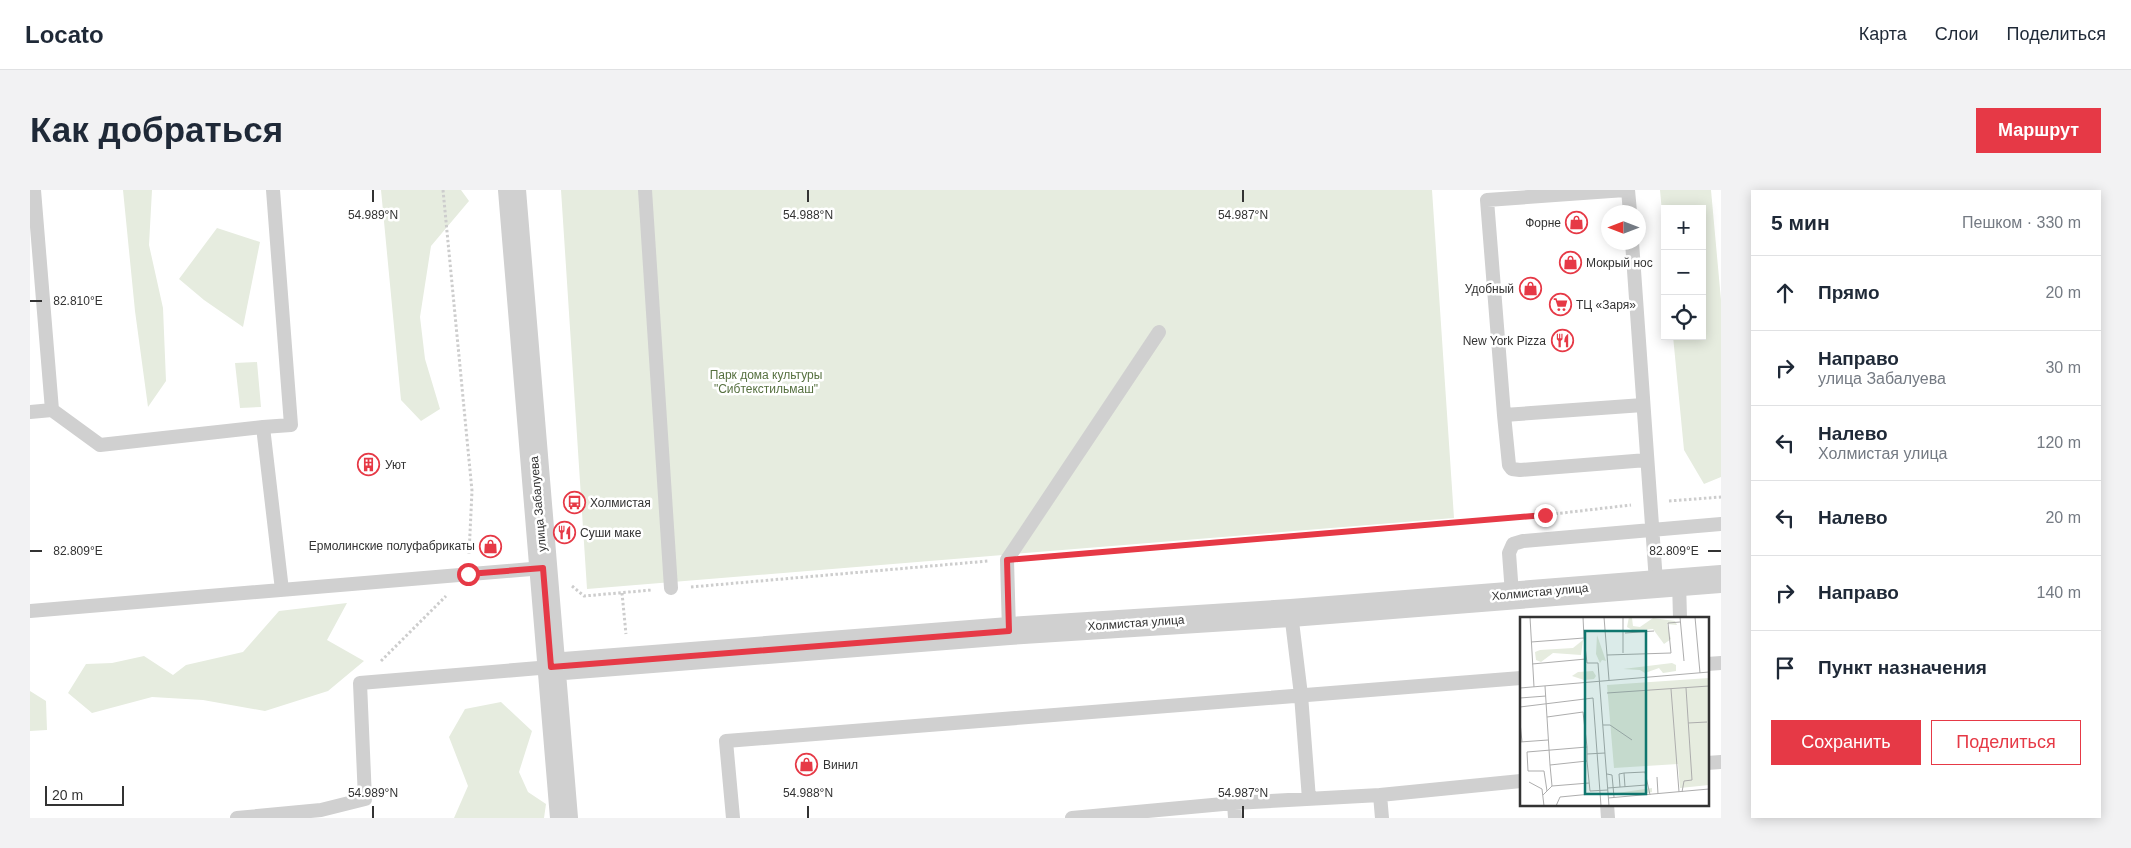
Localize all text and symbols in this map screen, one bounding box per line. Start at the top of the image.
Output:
text: Locato [25,21,104,48]
text: Карта [1859,24,1907,44]
text: Слои [1935,24,1979,44]
text: Поделиться [2007,24,2106,44]
button: Маршрут [1976,108,2101,153]
text: Как добраться [30,110,283,149]
north arrow [1601,205,1646,250]
map controls [1661,205,1706,340]
button: + [1661,205,1706,250]
text: 54.989°N [348,208,398,222]
text: 54.988°N [783,208,833,222]
text: 54.987°N [1218,208,1268,222]
shop icon: Форне [1565,211,1589,235]
text: 5 мин [1771,211,1830,234]
text: Пешком · 330 m [1962,214,2081,231]
place label: Форне [1525,216,1561,230]
button: − [1661,250,1706,295]
shop icon: Мокрый нос [1558,251,1582,275]
place label: Мокрый нос [1586,256,1653,270]
shop icon: Удобный [1518,277,1542,301]
icon: ahead [1771,279,1799,307]
place label: Удобный [1465,282,1514,296]
text: Прямо [1818,282,1880,303]
text: 20 m [2045,284,2081,301]
supermarket icon: ТЦ «Заря» [1548,293,1572,317]
text: 82.810°E [53,294,103,308]
button: locate [1661,295,1706,340]
place label: ТЦ «Заря» [1576,298,1636,312]
restaurant icon: New York Pizza [1550,329,1574,353]
place label: New York Pizza [1463,334,1546,348]
text: Направо [1818,348,1899,369]
icon: right [1771,354,1799,382]
text: 30 m [2045,359,2081,376]
park label: Парк дома культуры "Сибтекстильмаш" [710,368,822,396]
text: улица Забалуева [1818,370,1946,387]
text: Налево [1818,423,1888,444]
icon: left [1771,429,1799,457]
text: 120 m [2037,434,2081,451]
text: Холмистая улица [1818,445,1947,462]
building icon: Уют [357,453,381,477]
street label: улица Забалуева [527,455,549,552]
place label: Уют [385,458,407,472]
bus stop icon: Холмистая [562,491,586,515]
place label: Холмистая [590,496,651,510]
route end [1534,504,1557,527]
icon: left [1771,504,1799,532]
text: Налево [1818,507,1888,528]
text: 20 m [2045,509,2081,526]
restaurant icon: Суши маке [552,521,576,545]
place label: Суши маке [580,526,642,540]
shop icon: Ермолинские полуфабрикаты [479,534,503,558]
place label: Ермолинские полуфабрикаты [309,539,475,553]
text: 82.809°E [53,544,103,558]
text: 82.809°E [1649,544,1699,558]
route start [457,563,480,586]
icon: right [1771,579,1799,607]
street label: Холмистая улица [1491,581,1589,603]
text: Направо [1818,582,1899,603]
text: 140 m [2037,584,2081,601]
street label: Холмистая улица [1087,613,1185,633]
inset map [1520,617,1708,806]
icon: arrive [1771,654,1799,682]
text: Пункт назначения [1818,657,1987,678]
button: Сохранить [1771,720,1921,765]
button: Поделиться [1931,720,2081,765]
shop icon: Винил [795,753,819,777]
place label: Винил [823,758,858,772]
scale bar [45,783,124,806]
text: 54.989°N [348,786,398,800]
text: 54.988°N [783,786,833,800]
text: 54.987°N [1218,786,1268,800]
text: 20 m [52,787,83,803]

